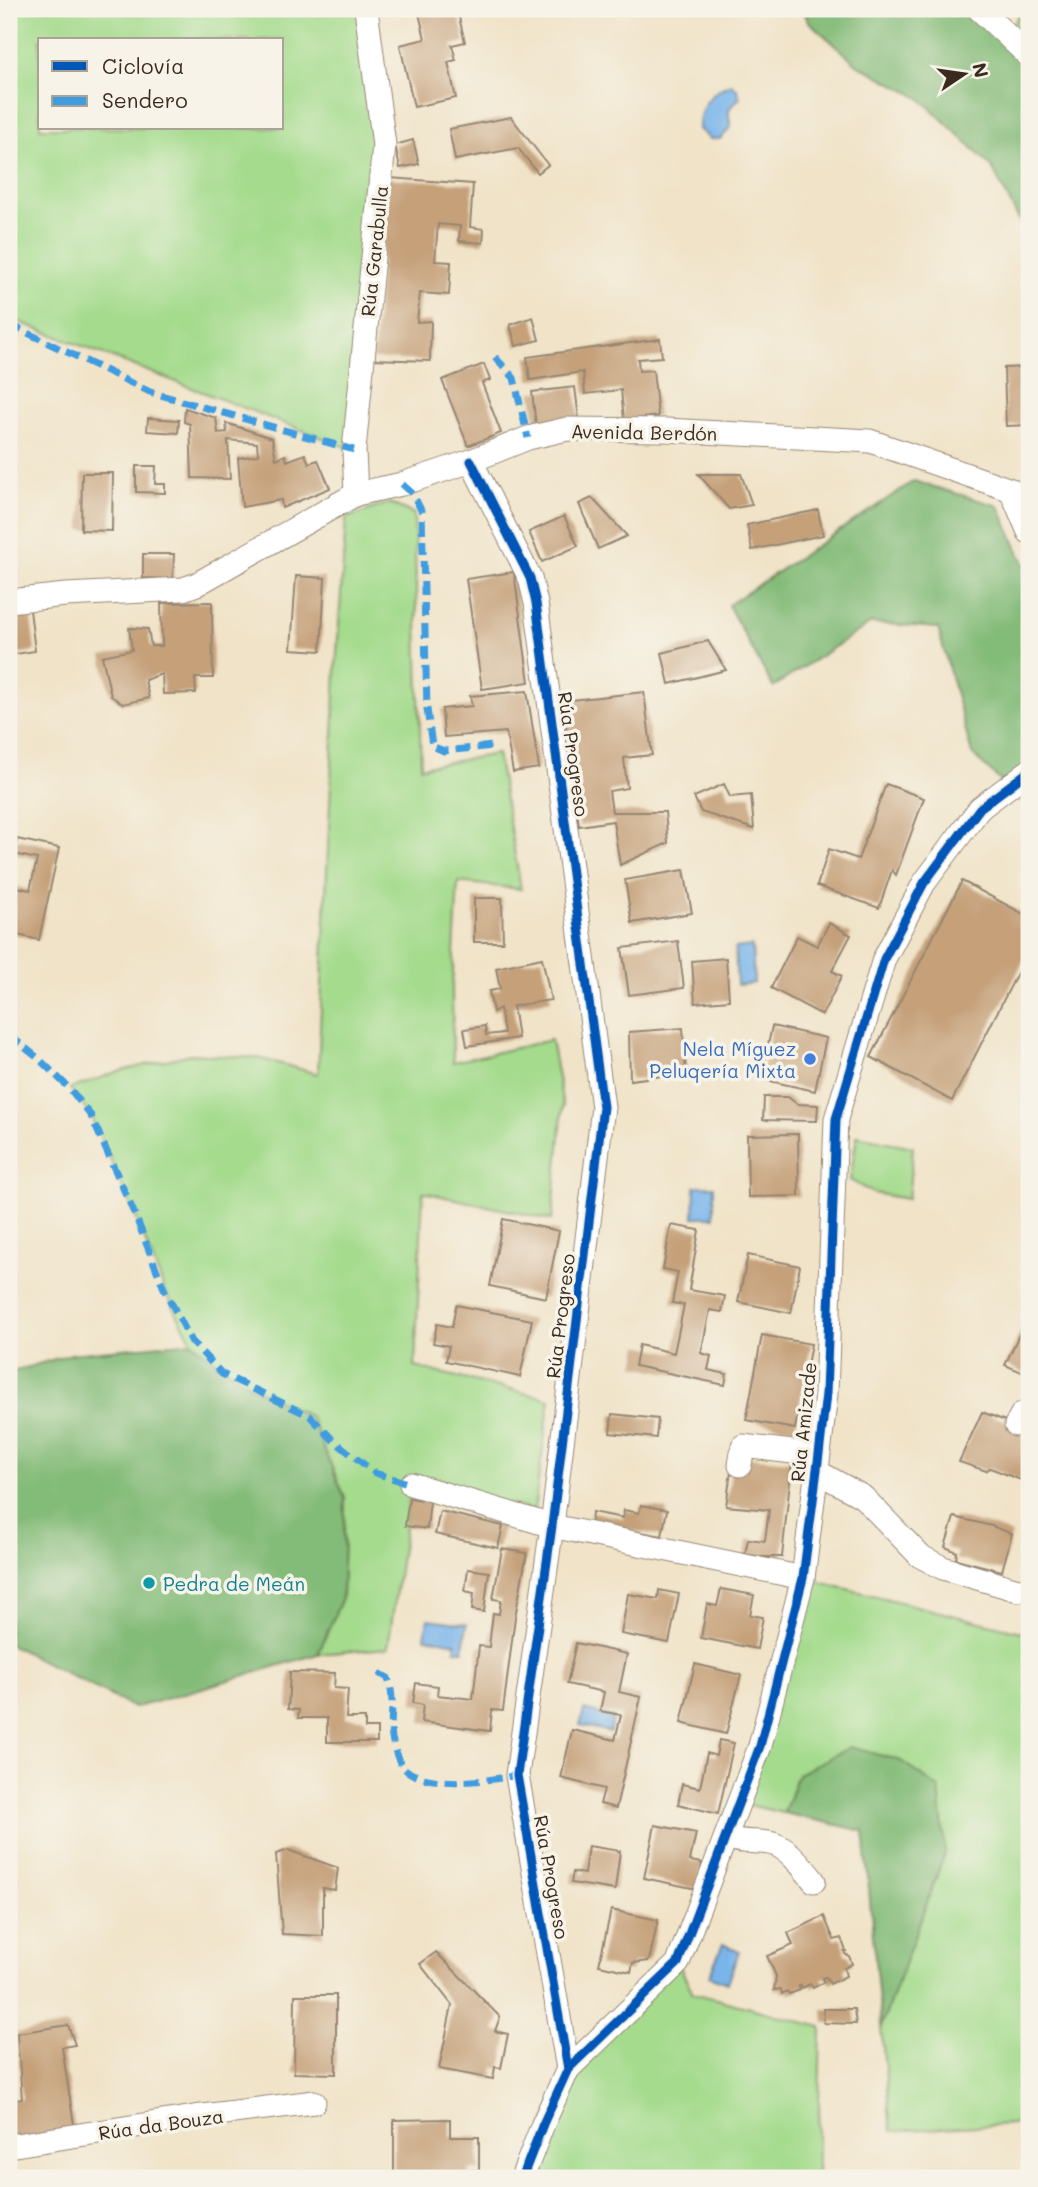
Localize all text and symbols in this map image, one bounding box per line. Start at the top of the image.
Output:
legend [38,38,284,130]
north arrow [930,38,1000,108]
text: Ciclovía [102,52,184,79]
text: N [967,60,995,80]
text: Sendero [102,86,188,113]
street label: Rúa Garabulla [355,184,393,318]
street label: Avenida Berdón [571,418,717,446]
street label: Rúa Progreso [553,690,595,818]
place label: Nela Míguez Peluqería Mixta [649,1036,796,1083]
marker: Nela Míguez Peluqería Mixta [802,1051,818,1067]
street label: Rúa Progreso [540,1252,580,1380]
street label: Rúa Amizade [784,1361,822,1483]
place label: Pedra de Meán [163,1571,305,1596]
marker: Pedra de Meán [141,1575,157,1591]
street label: Rúa Progreso [529,1813,575,1941]
street label: Rúa da Bouza [97,2103,225,2145]

